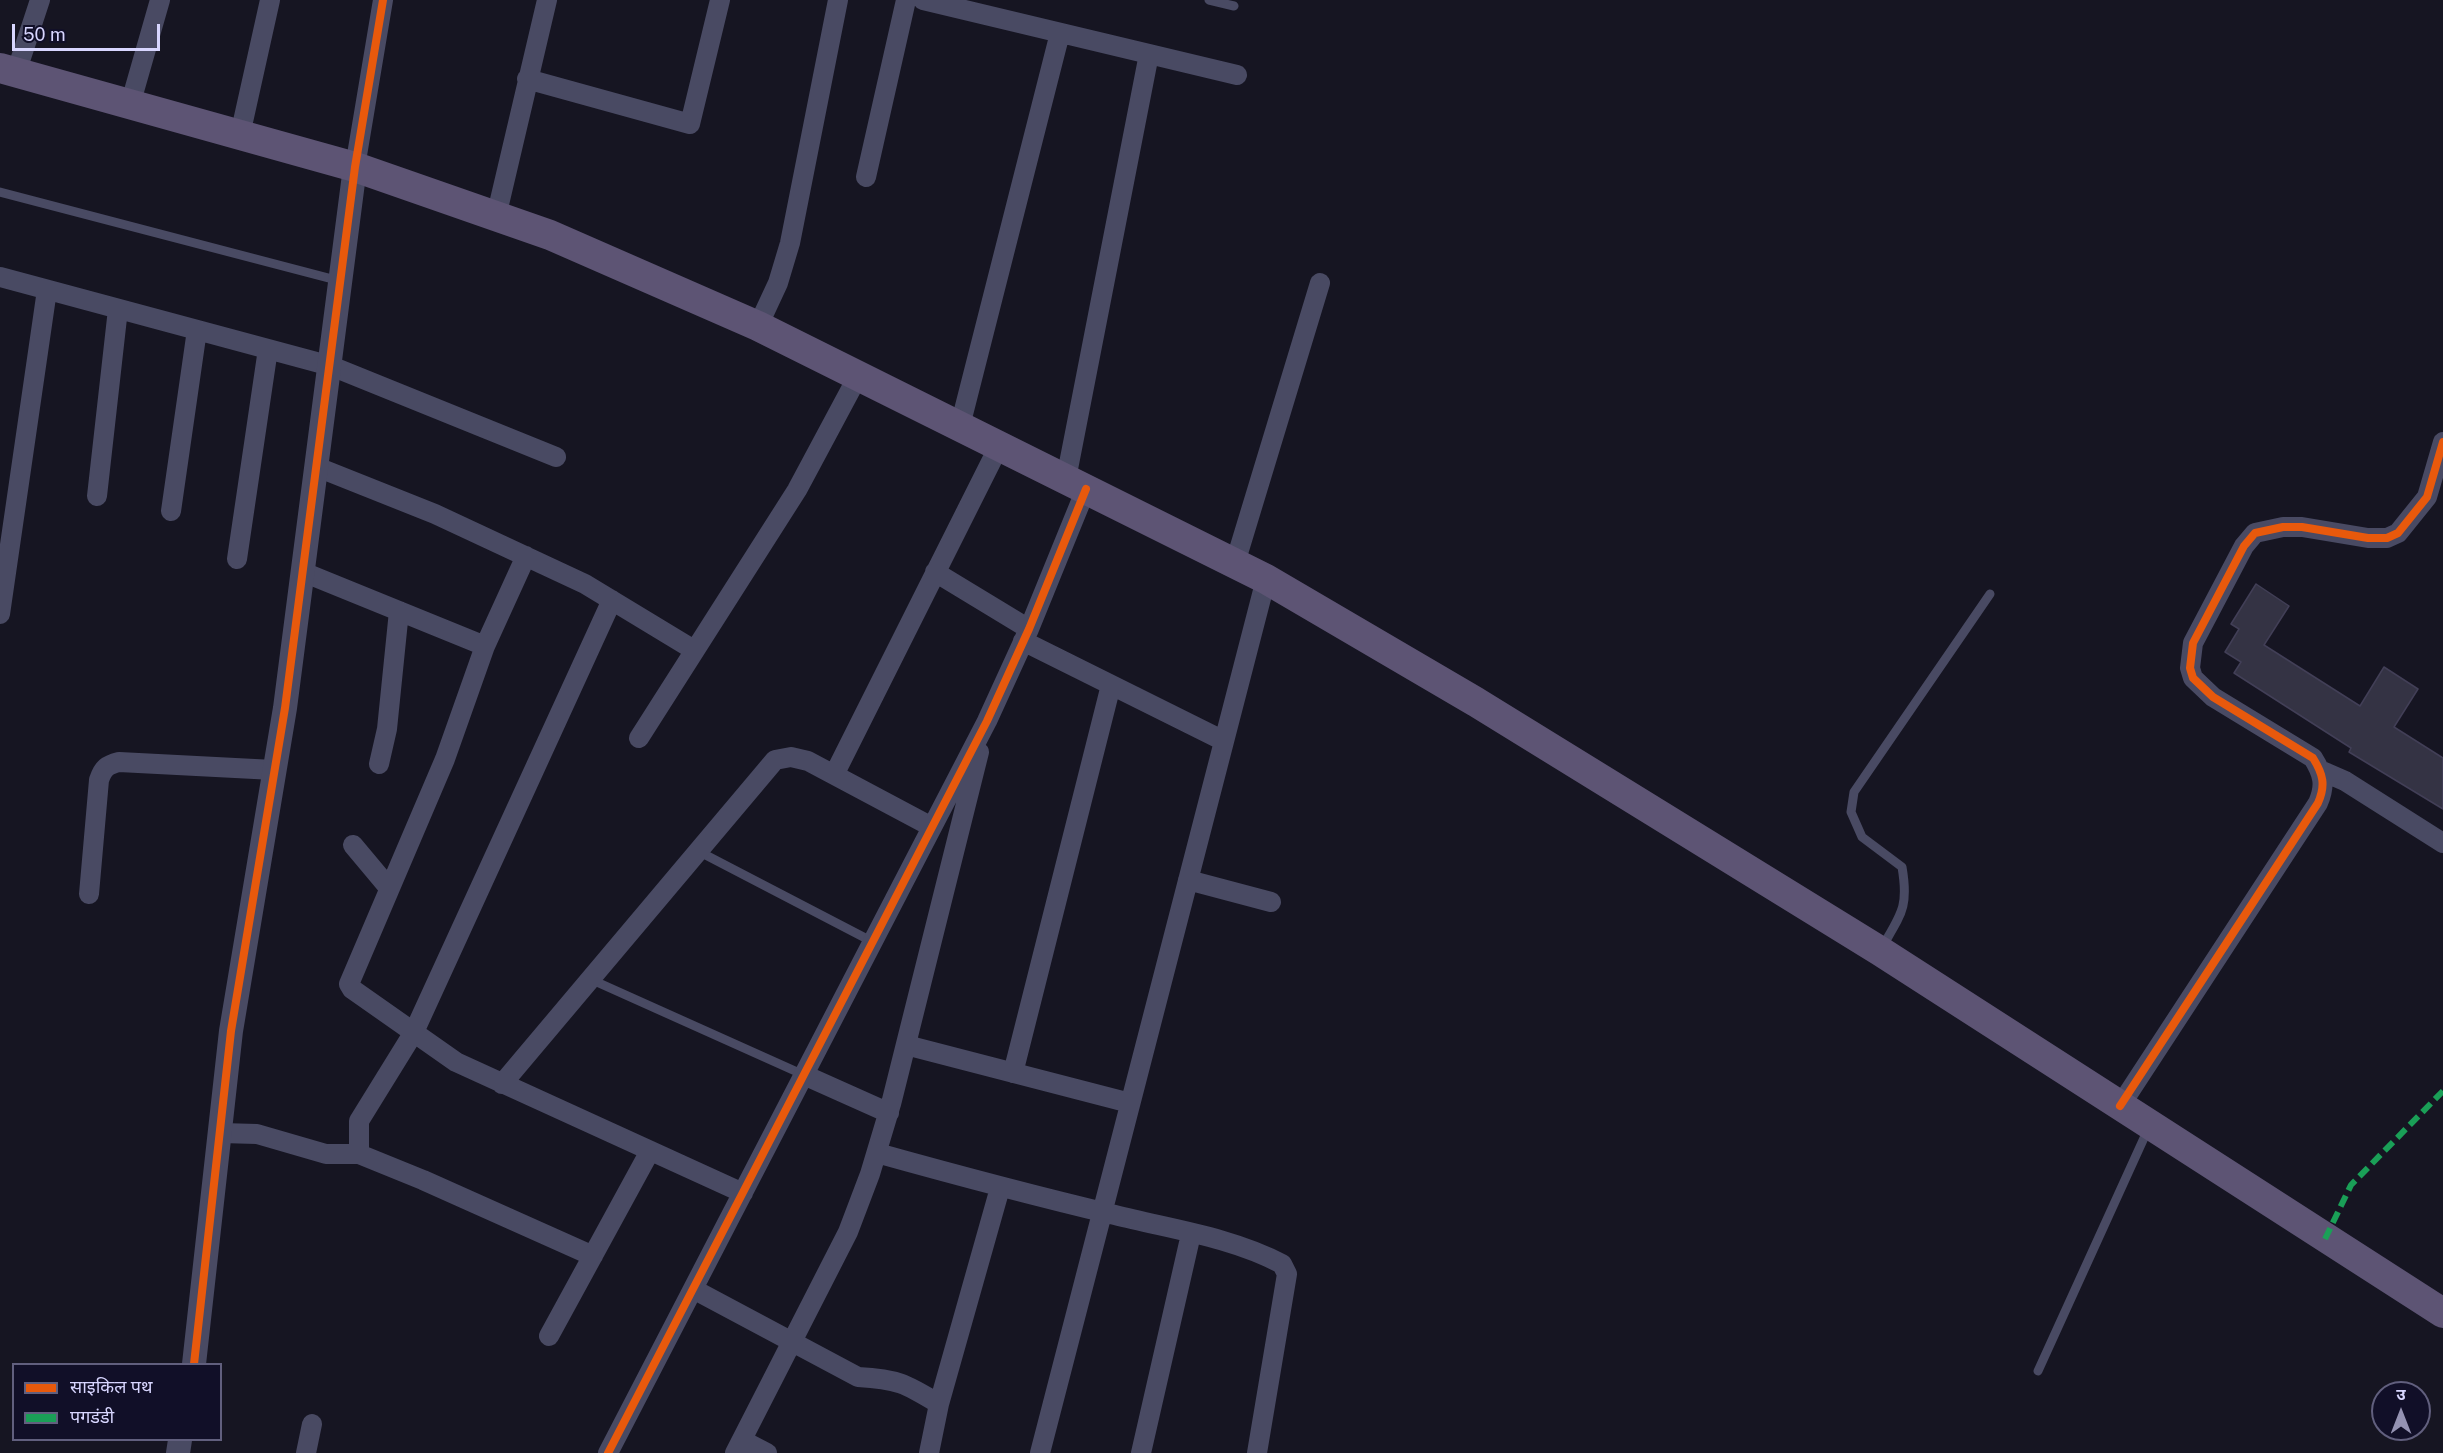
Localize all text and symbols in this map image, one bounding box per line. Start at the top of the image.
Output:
scale bar [15,12,164,50]
text: 50 m [23,24,66,45]
legend [12,1363,222,1441]
text: साइकिल पथ [70,1376,152,1397]
north arrow [2371,1381,2431,1441]
text: उ [2396,1385,2406,1404]
text: पगडंडी [70,1406,114,1427]

